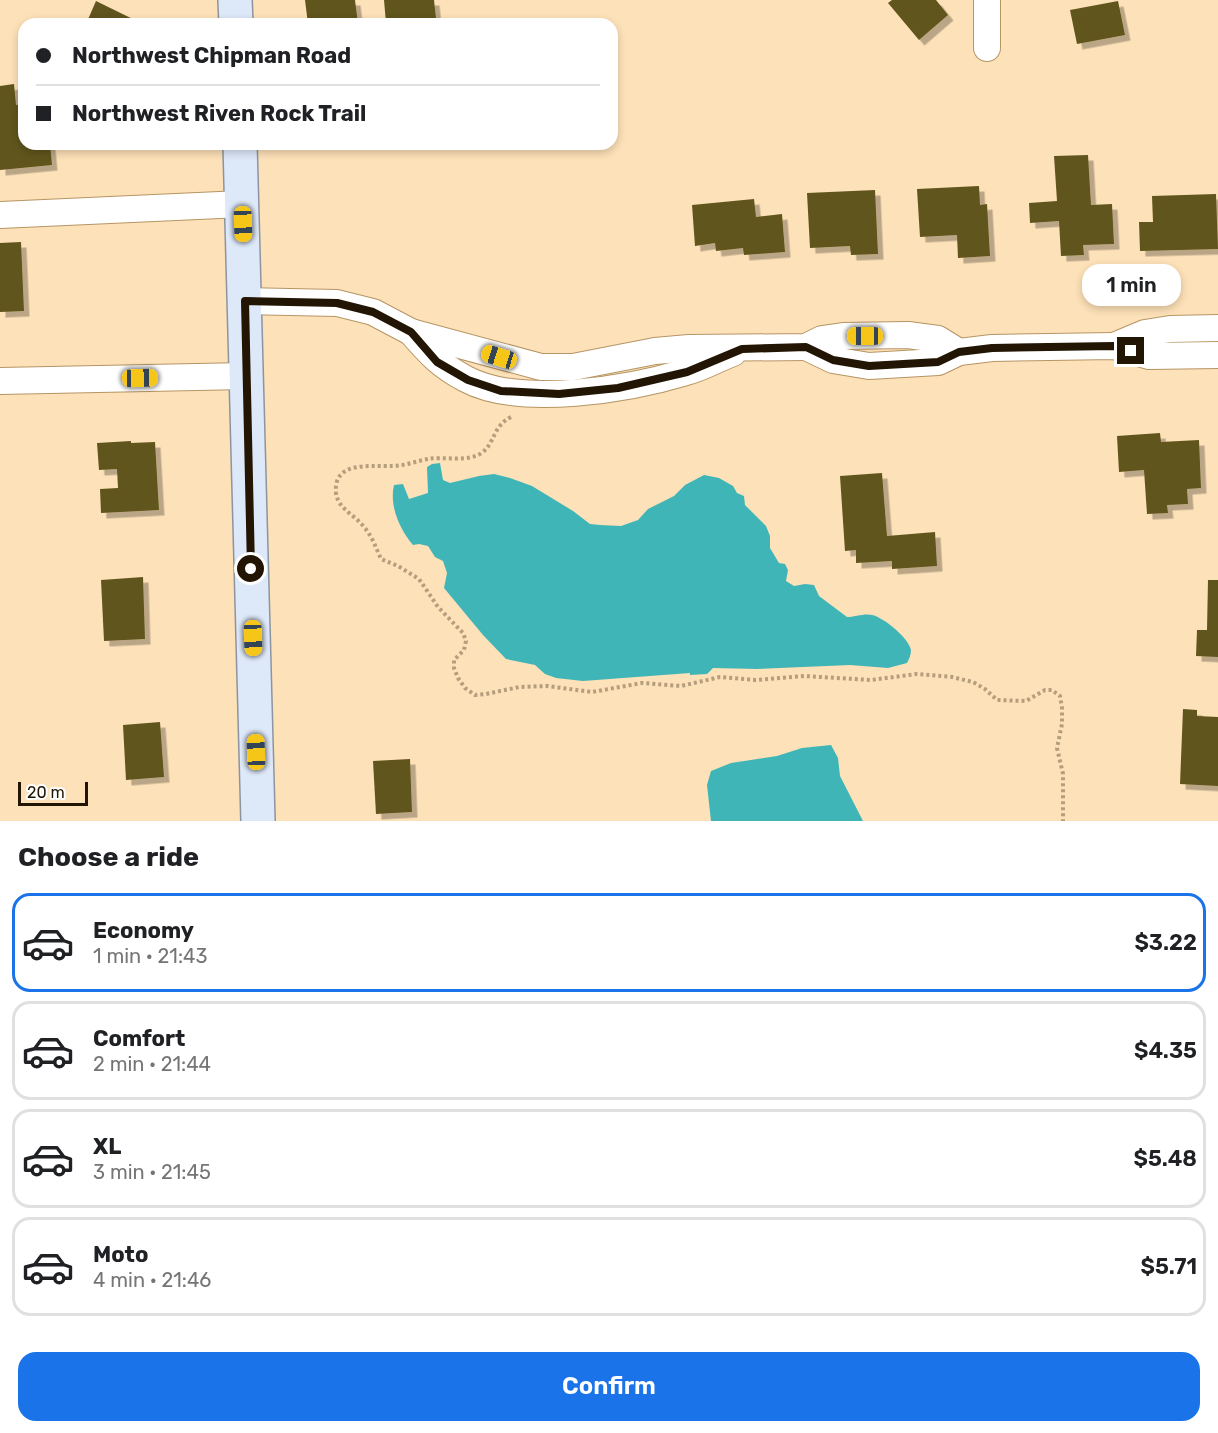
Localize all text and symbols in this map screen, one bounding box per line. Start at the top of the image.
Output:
text: Northwest Chipman Road [72,42,351,69]
text: Northwest Riven Rock Trail [72,100,366,127]
car [233,206,253,242]
callout: 1 min [1082,264,1180,306]
text: 1 min [1106,273,1157,297]
car [847,327,883,345]
route end [1117,337,1144,364]
car [479,343,519,371]
car [122,369,158,387]
route start [237,555,264,582]
car [243,620,263,656]
car [246,734,266,770]
scale bar [18,779,88,806]
text: 20 m [27,783,65,802]
text: Choose a ride [18,841,199,873]
icon: car [21,916,75,970]
text: Economy [93,917,194,944]
text: $3.22 [1134,929,1197,956]
text: 1 min · 21:43 [93,944,207,968]
icon: car [21,1024,75,1078]
text: Comfort [93,1025,185,1052]
text: $4.35 [1134,1037,1197,1064]
text: 2 min · 21:44 [93,1052,211,1076]
icon: car [21,1132,75,1186]
text: XL [93,1133,121,1160]
text: $5.48 [1134,1145,1197,1172]
text: 3 min · 21:45 [93,1160,211,1184]
icon: car [21,1240,75,1294]
text: Moto [93,1241,148,1268]
text: $5.71 [1141,1253,1197,1280]
text: 4 min · 21:46 [93,1268,211,1292]
button: Confirm [18,1352,1200,1421]

